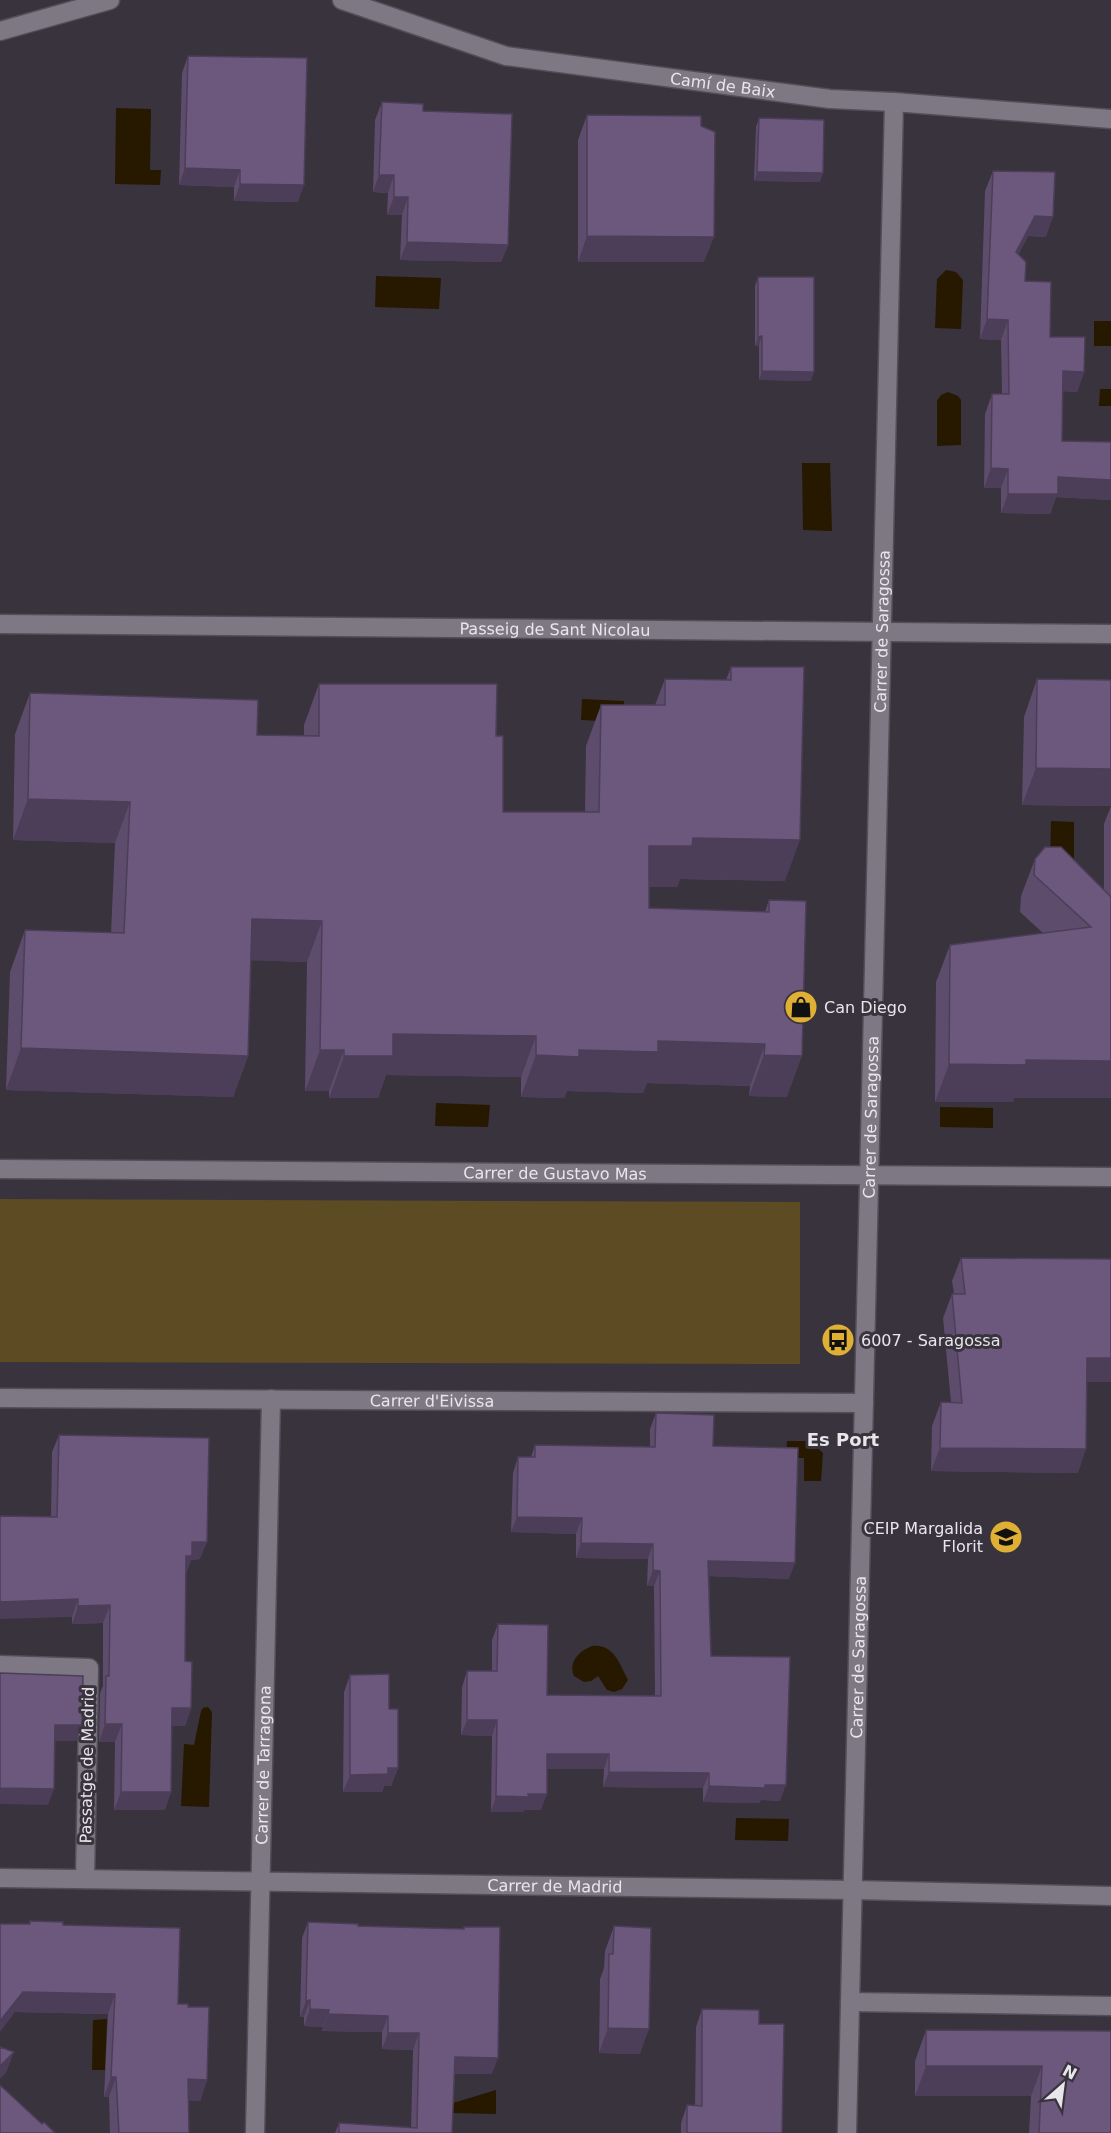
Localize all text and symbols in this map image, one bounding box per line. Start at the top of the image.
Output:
street label: Camí de Baix [669,68,777,101]
street label: Carrer de Saragossa [870,550,893,713]
street label: Passeig de Sant Nicolau [459,619,651,639]
shop icon: Can Diego [783,989,819,1025]
place label: Can Diego [824,998,907,1017]
street label: Carrer de Saragossa [859,1036,882,1199]
street label: Carrer de Gustavo Mas [463,1163,647,1183]
bus stop icon: 6007 - Saragossa [820,1322,856,1358]
place label: 6007 - Saragossa [861,1331,1000,1350]
street label: Carrer d'Eivissa [370,1391,494,1410]
district label: Es Port [807,1429,880,1450]
place label: CEIP Margalida Florit [864,1519,983,1556]
school or university icon: CEIP Margalida Florit [988,1519,1024,1555]
street label: Carrer de Saragossa [847,1575,869,1739]
street label: Carrer de Tarragona [252,1685,274,1845]
street label: Passatge de Madrid [76,1687,98,1843]
street label: Carrer de Madrid [487,1875,623,1896]
north arrow [1033,2055,1093,2115]
text: N [1059,2061,1080,2084]

